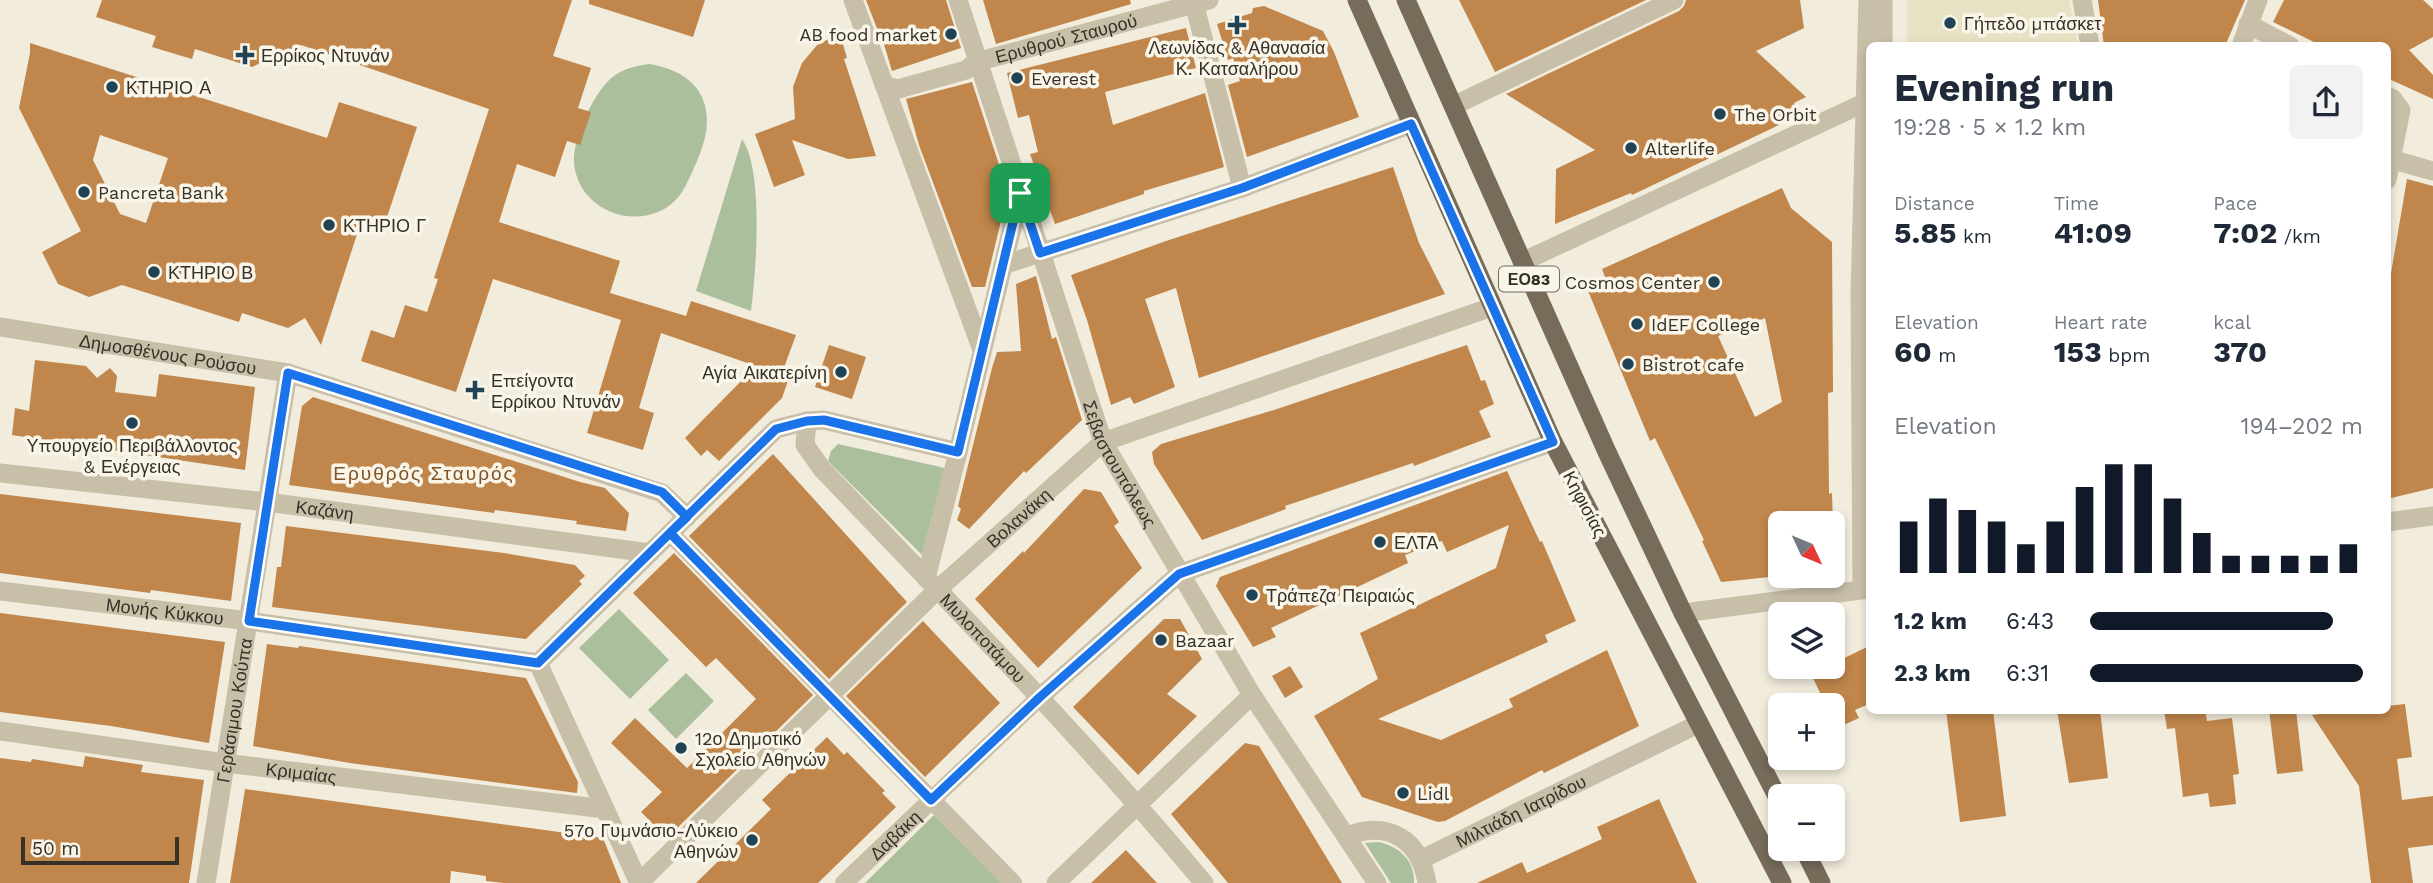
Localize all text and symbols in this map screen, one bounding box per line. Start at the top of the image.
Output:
street label: Ερυθρού Σταυρού [993,9,1139,67]
place label: Γήπεδο μπάσκετ [1964,13,2101,34]
marker: Γήπεδο μπάσκετ [1942,15,1958,31]
marker: Λεωνίδας & Αθανασία Κ. Κατσαλήρου [1229,17,1245,33]
place label: AB food market [799,24,937,45]
marker: AB food market [943,26,959,42]
place label: Λεωνίδας & Αθανασία Κ. Κατσαλήρου [1148,37,1326,79]
marker: Ερρίκος Ντυνάν [235,45,255,65]
place label: Ερρίκος Ντυνάν [261,45,389,66]
button: share [2289,65,2363,139]
text: Evening run [1894,66,2114,110]
place label: Everest [1031,68,1097,89]
marker: Everest [1009,70,1025,86]
place label: ΚΤΗΡΙΟ Α [126,77,211,98]
marker: ΚΤΗΡΙΟ Α [104,79,120,95]
place label: The Orbit [1734,104,1817,125]
marker: The Orbit [1712,106,1728,122]
text: 19:28 · 5 × 1.2 km [1894,114,2086,141]
place label: Alterlife [1645,138,1715,159]
marker: Alterlife [1623,140,1639,156]
pin [990,163,1050,223]
icon: arrive [1001,174,1039,212]
place label: Pancreta Bank [98,182,224,203]
marker: Pancreta Bank [76,184,92,200]
text: Distance [1894,192,1975,215]
text: Time [2054,192,2099,215]
text: Pace [2213,192,2257,215]
place label: ΚΤΗΡΙΟ Γ [343,215,426,236]
text: 5.85 [1894,215,1957,250]
text: 41:09 [2054,215,2132,250]
text: 7:02 [2213,215,2277,250]
marker: ΚΤΗΡΙΟ Γ [321,217,337,233]
text: km [1957,225,1992,248]
text: /km [2277,225,2321,248]
place label: ΚΤΗΡΙΟ Β [168,262,253,283]
marker: ΚΤΗΡΙΟ Β [146,264,162,280]
road number: ΕΟ83 [1499,266,1559,292]
place label: Cosmos Center [1565,272,1700,293]
marker: Cosmos Center [1706,274,1722,290]
text: Elevation [1894,311,1979,334]
text: Heart rate [2054,311,2148,334]
text: kcal [2213,311,2251,334]
place label: IdEF College [1651,314,1760,335]
marker: IdEF College [1629,316,1645,332]
street label: Δημοσθένους Ρούσου [78,329,258,378]
text: 60 [1894,334,1932,369]
text: 153 [2054,334,2102,369]
text: 370 [2213,334,2267,369]
text: m [1932,344,1956,367]
text: bpm [2102,344,2150,367]
place label: Bistrot cafe [1642,354,1744,375]
marker: Bistrot cafe [1620,356,1636,372]
place label: Αγία Αικατερίνη [702,362,827,383]
marker: Αγία Αικατερίνη [833,364,849,380]
place label: Επείγοντα Ερρίκου Ντυνάν [491,370,621,412]
marker: Επείγοντα Ερρίκου Ντυνάν [465,380,485,400]
street label: Σεβαστουπόλεως [1079,397,1161,531]
text: Elevation [1894,413,1997,440]
text: 194–202 m [2241,413,2363,440]
marker: Υπουργείο Περιβάλλοντος & Ενέργειας [124,415,140,431]
place label: Υπουργείο Περιβάλλοντος & Ενέργειας [27,435,238,477]
district label: Ερυθρός Σταυρός [333,462,515,485]
street label: Κηφισίας [1559,467,1611,541]
street label: Βολανάκη [982,483,1055,552]
street label: Καζάνη [295,495,355,524]
north arrow [1768,511,1844,588]
map controls [1768,511,1845,861]
place label: ΕΛΤΑ [1394,532,1438,553]
marker: ΕΛΤΑ [1372,534,1388,550]
place label: Τράπεζα Πειραιώς [1266,585,1415,606]
marker: Τράπεζα Πειραιώς [1244,587,1260,603]
street label: Μυλοποτάμου [936,589,1031,687]
street label: Μονής Κύκκου [105,593,225,628]
button: layers [1768,602,1845,679]
text: 1.2 km [1894,608,1967,635]
text: 6:43 [2006,608,2054,635]
place label: Bazaar [1175,630,1234,651]
marker: Bazaar [1153,632,1169,648]
street label: Γεράσιμου Κούπα [212,636,256,784]
text: 2.3 km [1894,660,1971,687]
text: 6:31 [2006,660,2049,687]
button: + [1768,693,1845,770]
place label: 12ο Δημοτικό Σχολείο Αθηνών [695,728,826,770]
marker: 12ο Δημοτικό Σχολείο Αθηνών [673,740,689,756]
street label: Κριμαίας [265,758,338,787]
street label: Μιλτιάδη Ιατρίδου [1452,770,1589,852]
place label: Lidl [1417,783,1450,804]
button: − [1768,784,1845,861]
marker: Lidl [1395,785,1411,801]
street label: Δαβάκη [865,806,925,864]
place label: 57ο Γυμνάσιο-Λύκειο Αθηνών [564,820,738,862]
marker: 57ο Γυμνάσιο-Λύκειο Αθηνών [744,832,760,848]
scale bar [21,834,178,866]
text: 50 m [32,837,79,860]

